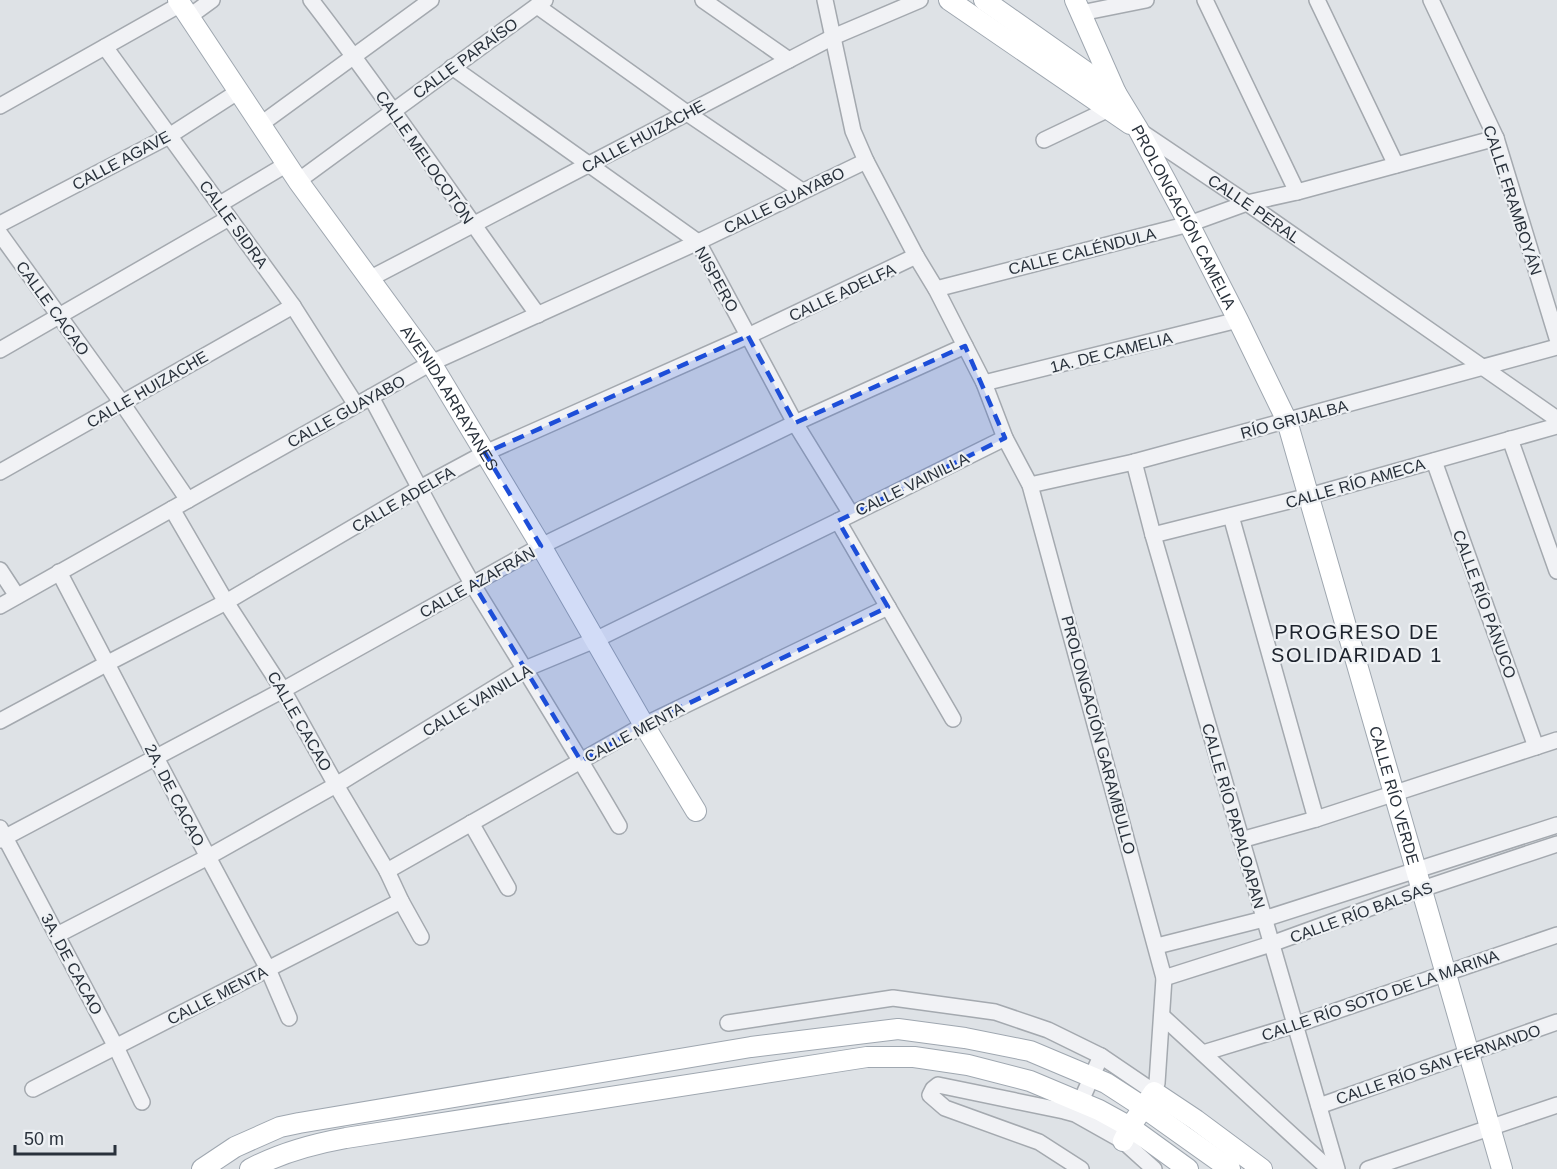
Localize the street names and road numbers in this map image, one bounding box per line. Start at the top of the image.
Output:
street label: CALLE PARAÍSO [409,14,521,102]
street label: CALLE MELOCOTÓN [372,87,478,227]
street label: CALLE HUIZACHE [579,97,708,176]
street label: PROLONGACIÓN CAMELIA [1128,122,1239,312]
street label: CALLE FRAMBOYÁN [1480,123,1546,277]
street label: CALLE AGAVE [69,128,173,193]
street label: CALLE GUAYABO [721,164,847,237]
street label: CALLE PERAL [1205,171,1303,246]
street label: CALLE SIDRA [196,177,271,272]
street label: CALLE CALÉNDULA [1006,224,1158,278]
street label: NISPERO [692,244,741,315]
street label: CALLE CACAO [13,258,92,359]
street label: CALLE ADELFA [786,260,898,325]
street label: AVENIDA ARRAYANES [397,322,501,473]
street label: 1A. DE CAMELIA [1048,329,1174,376]
street label: CALLE HUIZACHE [84,348,211,431]
street label: CALLE GUAYABO [284,372,408,451]
street label: RÍO GRIJALBA [1238,396,1350,442]
street label: CALLE VAINILLA [853,449,972,519]
street label: CALLE RÍO AMECA [1283,454,1427,512]
street label: CALLE ADELFA [349,463,458,536]
street label: CALLE RÍO PÁNUCO [1450,527,1520,681]
street label: CALLE AZAFRÁN [416,543,538,621]
street label: PROLONGACIÓN GARAMBULLO [1058,614,1140,856]
street label: CALLE VAINILLA [420,661,535,740]
street label: CALLE CACAO [264,668,335,774]
street label: CALLE MENTA [582,699,687,766]
street label: CALLE RÍO PAPALOAPAN [1199,721,1269,911]
street label: CALLE RÍO VERDE [1366,724,1422,866]
street label: 2A. DE CACAO [142,741,208,849]
street label: CALLE RÍO BALSAS [1287,878,1435,946]
street label: 3A. DE CACAO [38,911,105,1018]
street label: CALLE RÍO SOTO DE LA MARINA [1259,946,1501,1044]
street label: CALLE MENTA [164,963,270,1028]
street label: CALLE RÍO SAN FERNANDO [1333,1020,1543,1108]

